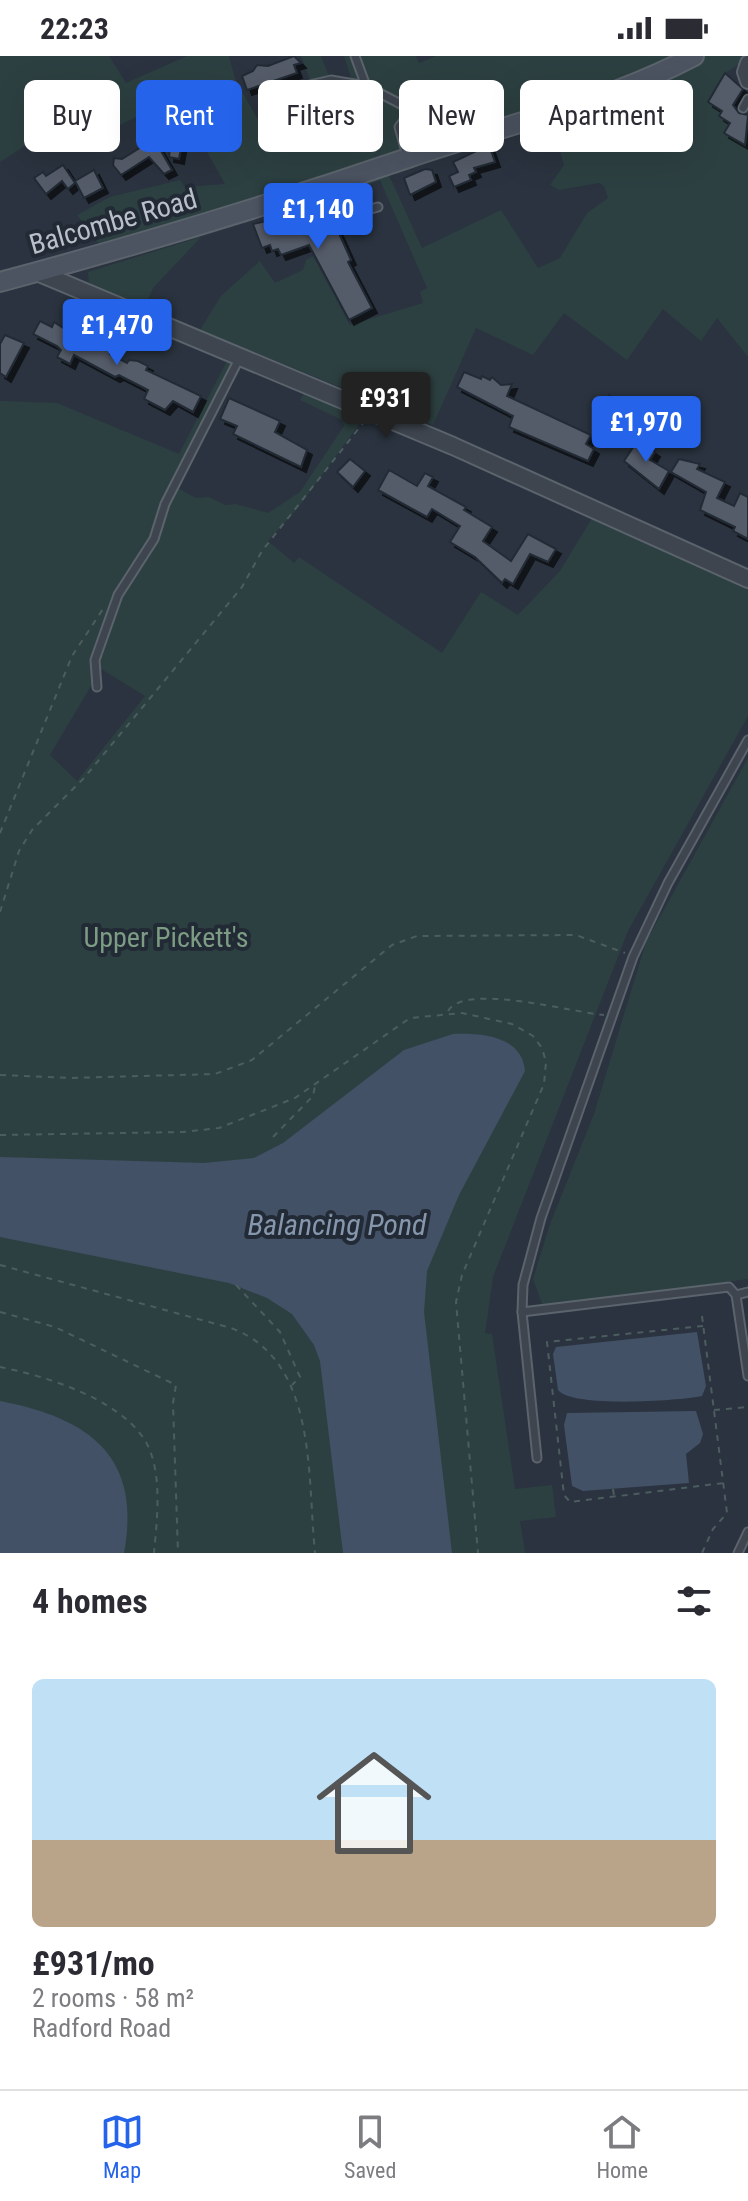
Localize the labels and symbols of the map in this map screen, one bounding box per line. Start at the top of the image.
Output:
street label: Balcombe Road [26,182,201,261]
pin: £1,140 [253,183,383,251]
pin: £1,470 [52,299,182,367]
pin: £931 [339,372,433,440]
pin: £1,970 [581,396,711,464]
park label: Upper Pickett's [84,921,248,954]
water label: Balancing Pond [247,1207,427,1242]

